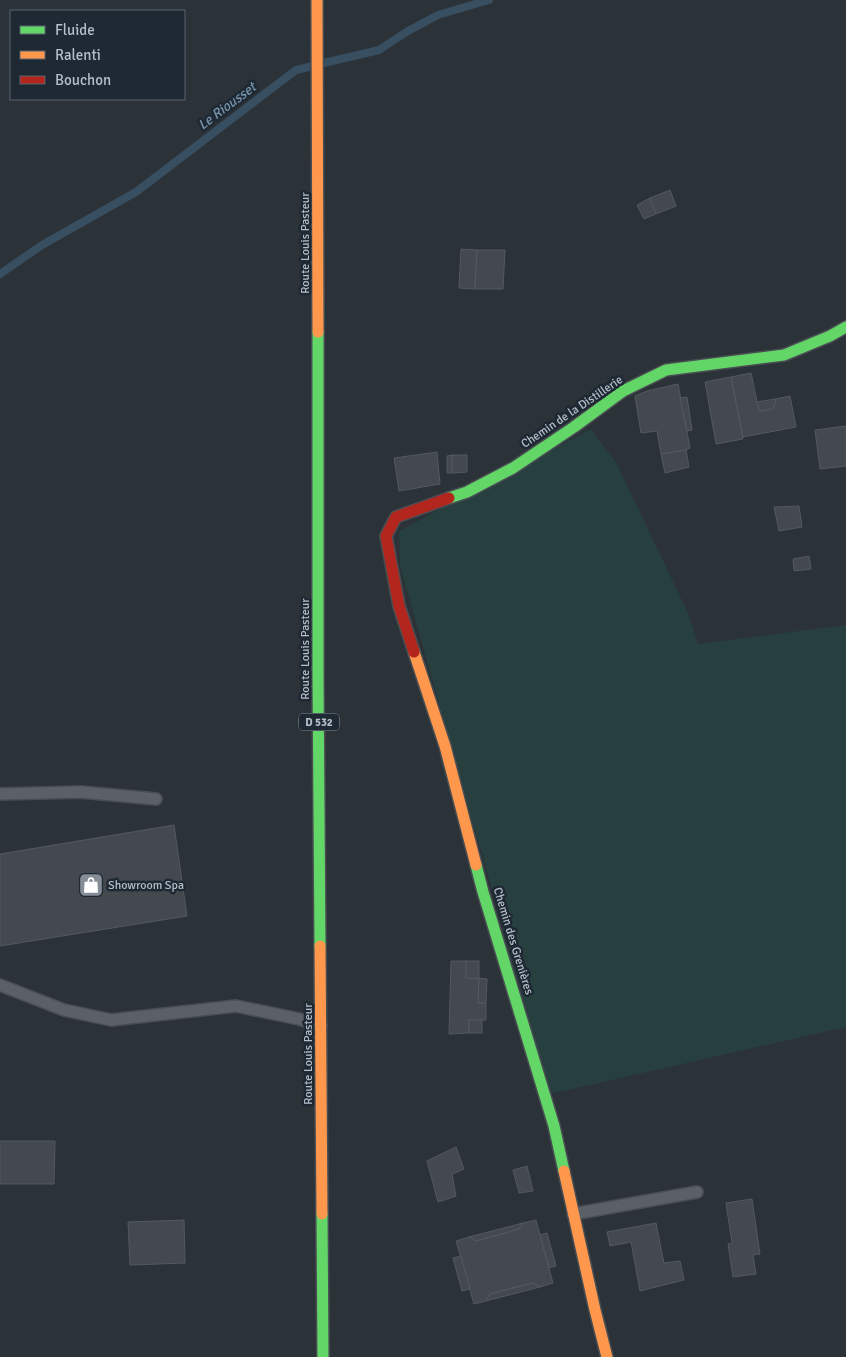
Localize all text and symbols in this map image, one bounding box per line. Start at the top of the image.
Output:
legend [10,10,185,100]
text: Fluide [55,21,95,39]
text: Ralenti [55,46,101,64]
text: Bouchon [55,71,111,89]
water label: Le Riousset [195,77,261,133]
street label: Route Louis Pasteur [298,192,313,294]
street label: Chemin de la Distillerie [518,372,626,452]
street label: Route Louis Pasteur [298,598,313,700]
road number: D 532 [299,714,339,730]
shop icon: Showroom Spa [78,872,104,898]
place label: Showroom Spa [108,878,184,893]
street label: Chemin des Grenières [490,886,536,996]
street label: Route Louis Pasteur [301,1003,316,1105]

